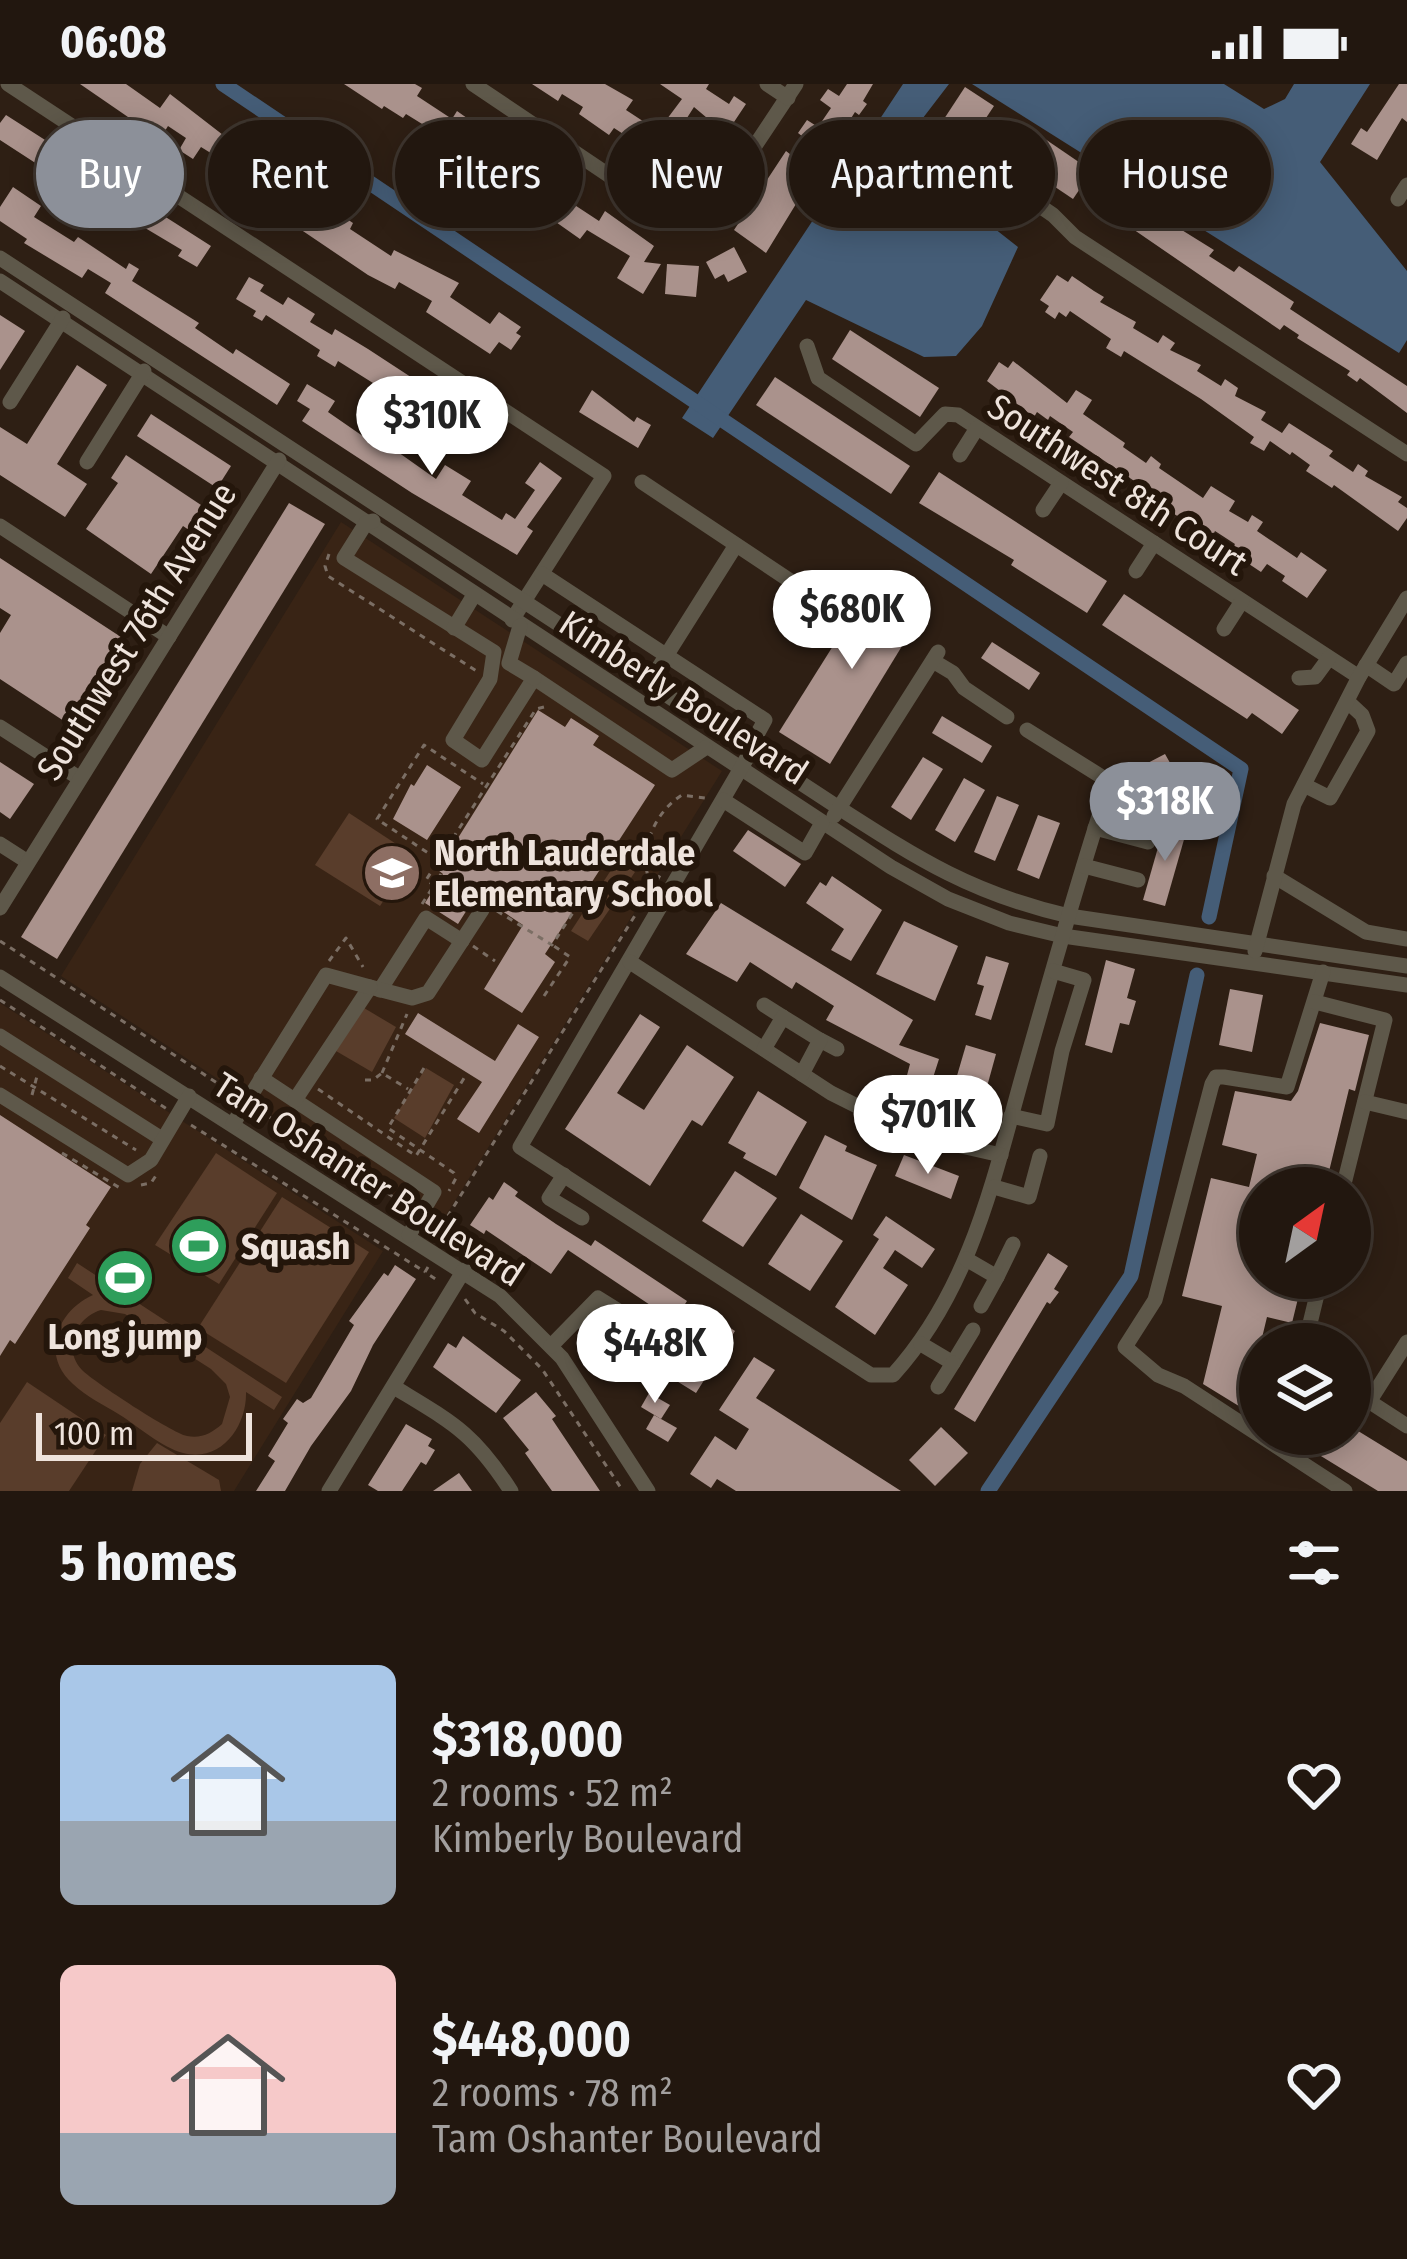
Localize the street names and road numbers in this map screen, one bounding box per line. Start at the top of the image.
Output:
street label: Southwest 8th Court [980,385,1256,585]
street label: Southwest 76th Avenue [27,475,246,788]
street label: Kimberly Boulevard [551,601,816,795]
street label: Tam Oshanter Boulevard [205,1063,532,1297]

